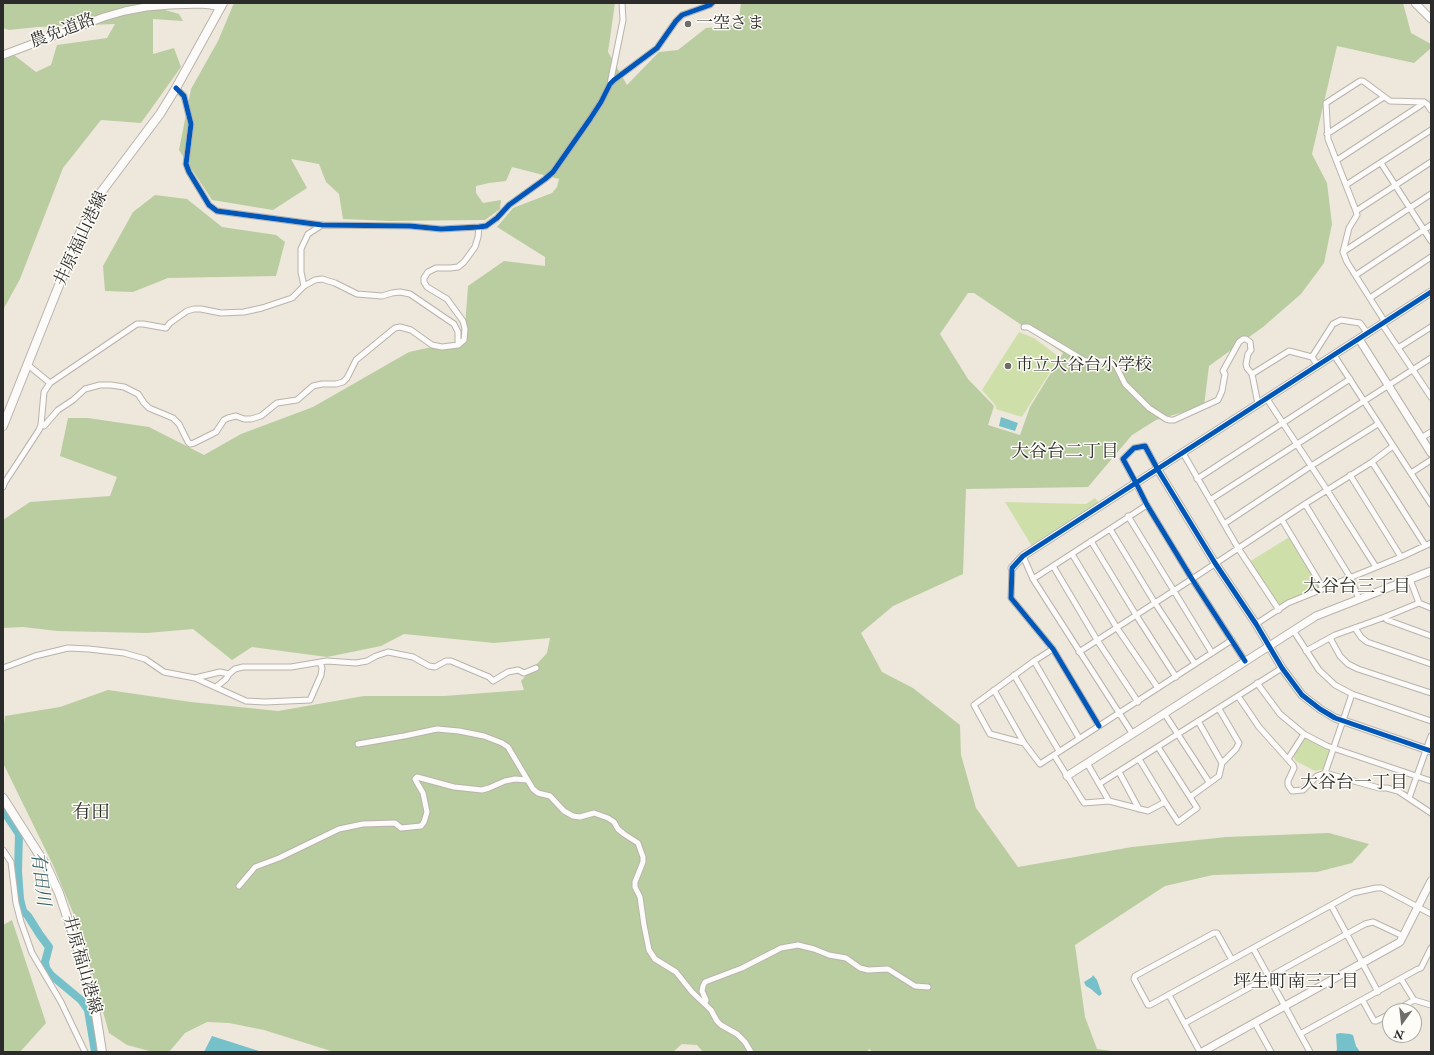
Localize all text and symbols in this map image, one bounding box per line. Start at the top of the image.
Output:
street label: 農免道路 [28,10,98,54]
place label: 一空さま [696,14,764,34]
marker: 一空さま [683,19,693,29]
street label: 井原福山港線 [51,188,113,290]
place label: 市立大谷台小学校 [1016,356,1152,376]
marker: 市立大谷台小学校 [1003,361,1013,371]
district label: 大谷台二丁目 [1011,442,1119,464]
district label: 大谷台三丁目 [1303,577,1411,599]
district label: 大谷台一丁目 [1300,773,1408,795]
district label: 有田 [72,803,110,825]
water label: 有田川 [25,851,53,907]
street label: 井原福山港線 [57,913,105,1017]
district label: 坪生町南三丁目 [1233,972,1359,994]
north arrow [1382,1003,1422,1043]
text: N [1393,1027,1405,1042]

